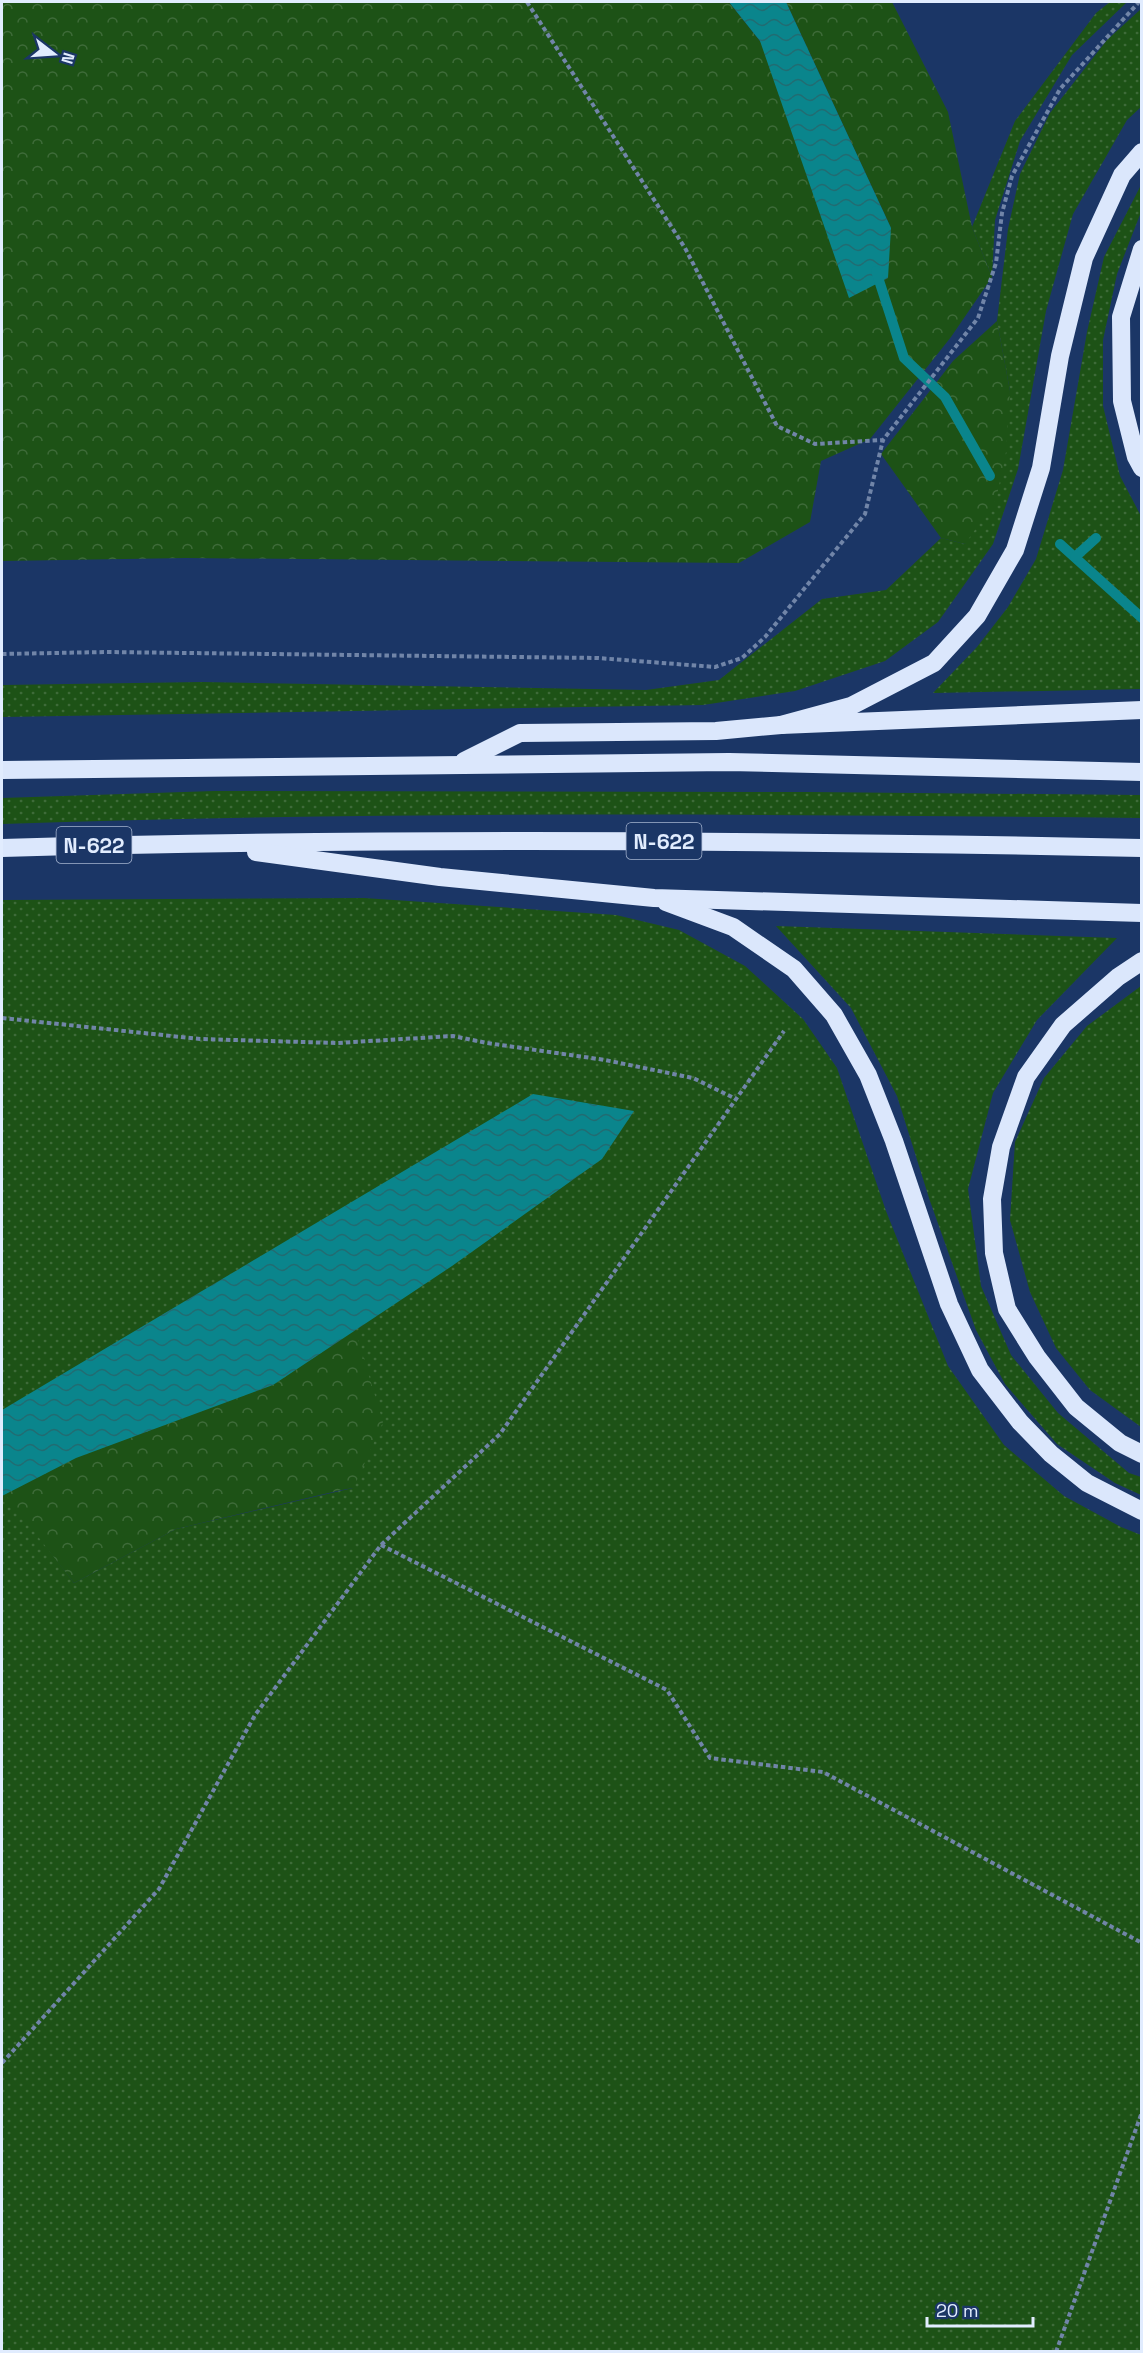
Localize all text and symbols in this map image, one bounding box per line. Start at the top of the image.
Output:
north arrow [24,24,84,84]
text: N [56,50,79,66]
road number: N-622 [626,823,702,859]
road number: N-622 [56,827,132,863]
scale bar [927,2290,1034,2328]
text: 20 m [936,2299,979,2322]

